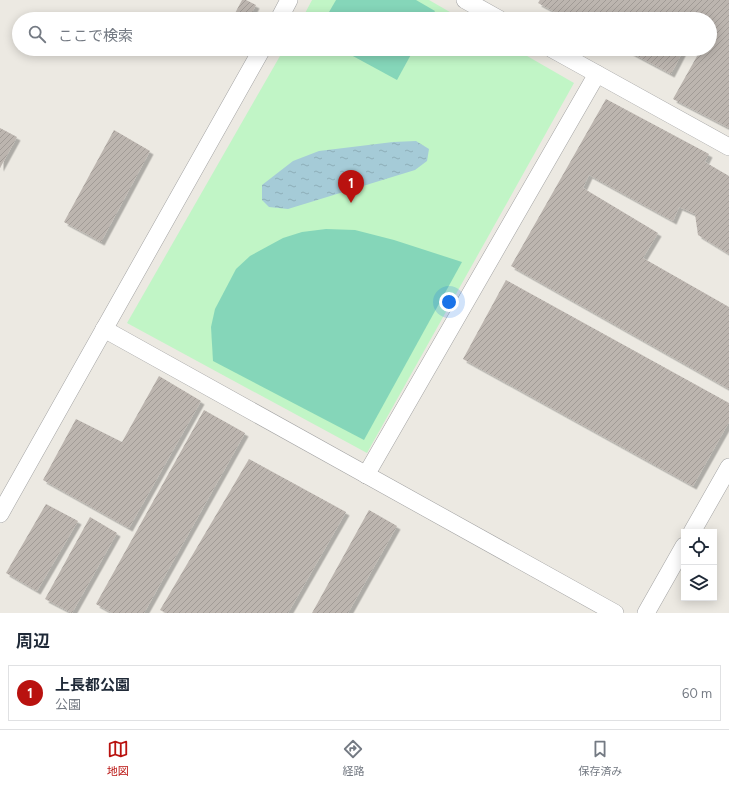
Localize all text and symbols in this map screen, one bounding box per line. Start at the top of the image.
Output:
search box [12,12,717,56]
icon: search [26,23,48,45]
text: ここで検索 [58,27,133,45]
pin: 1 [338,170,364,203]
your location [439,292,459,312]
map controls [681,529,717,601]
button: locate [681,529,717,565]
button: layers [681,565,717,601]
text: 周辺 [16,631,50,651]
text: 上長都公園 [55,676,130,694]
text: 1 [27,686,33,701]
text: 60 m [682,686,712,701]
text: 公園 [55,697,81,712]
tab: 地図 [107,738,129,778]
tab: 経路 [342,738,364,778]
tab: 保存済み [578,738,622,778]

